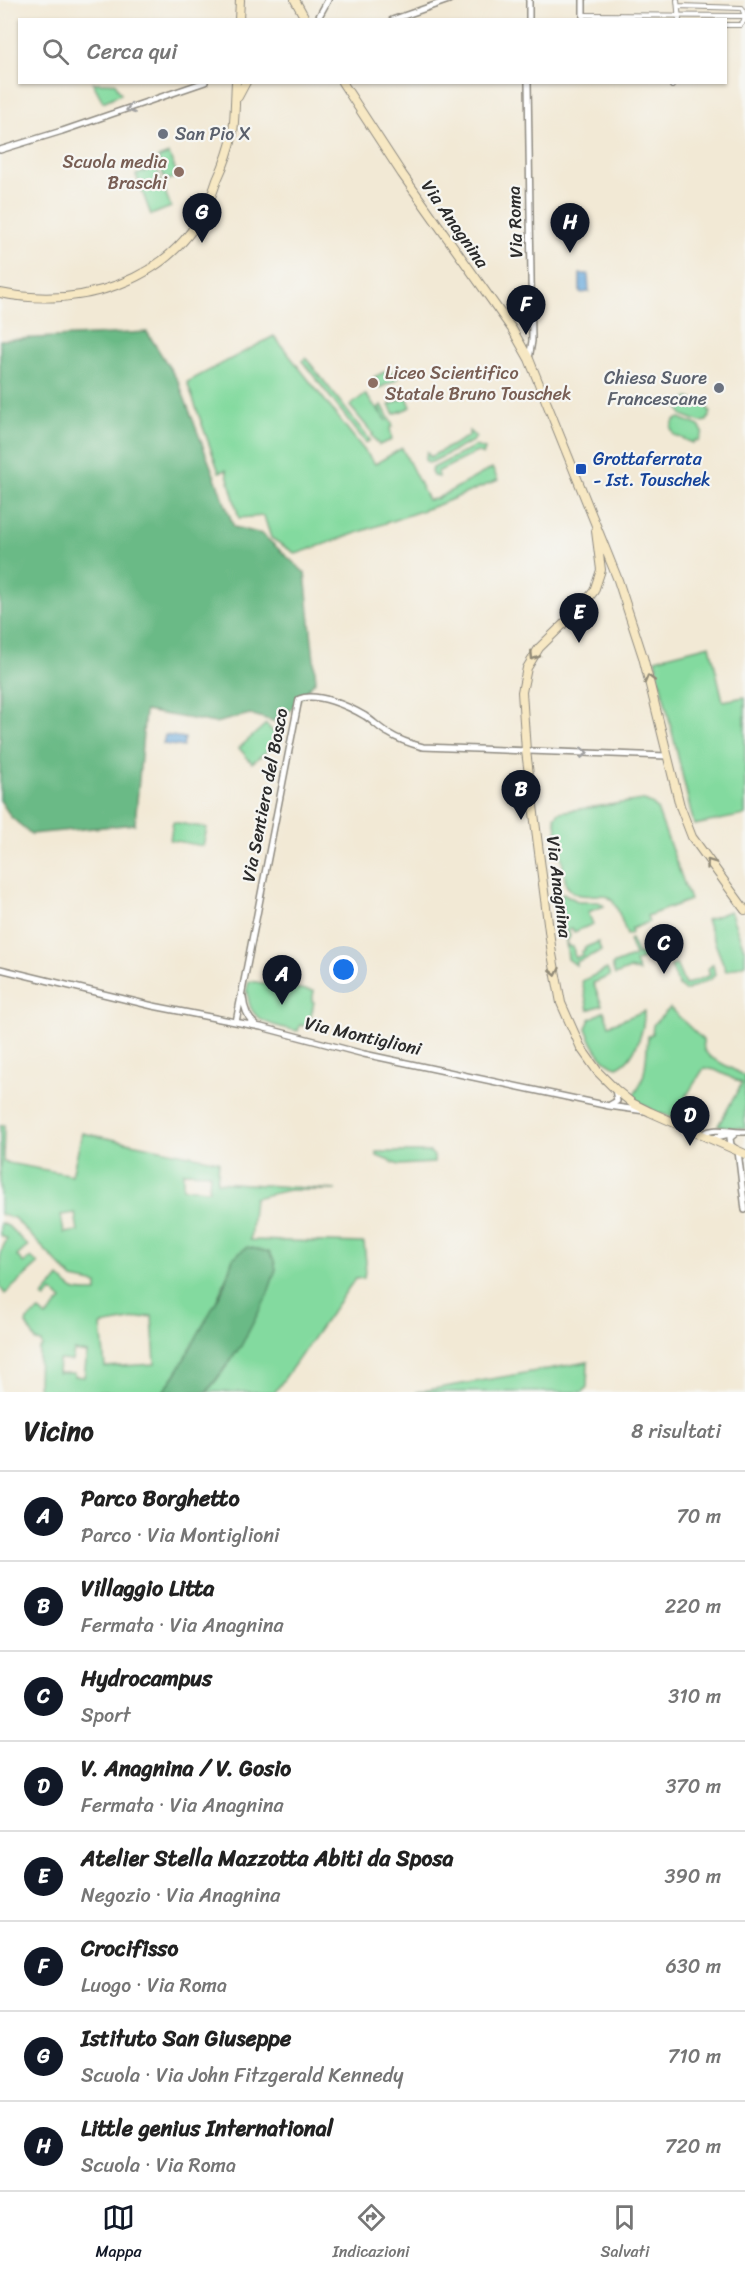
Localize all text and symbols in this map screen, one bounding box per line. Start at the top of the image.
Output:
search box [18,18,727,84]
text: Cerca qui [87,32,177,71]
icon: search [39,35,72,68]
one-way arrow [125,101,136,114]
place label: San Pio X [175,118,251,150]
marker: San Pio X [156,127,170,141]
place label: Scuola media Braschi [63,146,168,199]
marker: Scuola media Braschi [172,165,186,179]
street label: Via Anagnina [412,173,498,276]
street label: Via Roma [498,185,532,259]
pin: G [182,194,222,243]
pin: H [550,204,590,253]
pin: F [506,286,546,335]
place label: Liceo Scientifico Statale Bruno Touschek [385,357,572,410]
place label: Chiesa Suore Francescane [604,362,707,415]
marker: Liceo Scientifico Statale Bruno Touschek [366,376,380,390]
marker: Chiesa Suore Francescane [712,381,726,395]
place label: Grottaferrata - Ist. Touschek [593,443,711,496]
marker: Grottaferrata - Ist. Touschek [574,462,588,476]
pin: E [560,594,598,643]
one-way arrow [530,650,542,660]
one-way arrow [643,675,656,685]
street label: Via Sentiero del Bosco [232,705,298,885]
one-way arrow [580,746,589,759]
pin: B [502,770,540,820]
street label: Via Anagnina [537,834,581,941]
one-way arrow [706,858,717,869]
pin: C [644,924,684,974]
your location [329,955,358,984]
pin: A [262,956,302,1005]
one-way arrow [549,967,561,977]
street label: Via Montiglioni [301,1007,426,1065]
pin: D [670,1096,710,1146]
text: Vicino [24,1408,94,1454]
text: 8 risultati [631,1414,721,1449]
text: Parco Borghetto [81,1479,240,1518]
text: A [37,1499,50,1534]
text: 70 m [676,1499,721,1534]
text: Parco · Via Montiglioni [81,1518,279,1553]
text: Villaggio Litta [81,1569,214,1608]
text: B [37,1589,50,1624]
text: 220 m [665,1589,721,1624]
text: Fermata · Via Anagnina [81,1608,284,1643]
text: Hydrocampus [81,1659,212,1698]
text: C [37,1679,50,1714]
text: 310 m [668,1679,721,1714]
text: Sport [81,1698,131,1733]
text: V. Anagnina / V. Gosio [81,1749,291,1788]
text: D [38,1769,49,1804]
text: 370 m [665,1769,721,1804]
text: Fermata · Via Anagnina [81,1788,284,1823]
text: Atelier Stella Mazzotta Abiti da Sposa [81,1839,454,1878]
text: E [38,1859,49,1894]
text: 390 m [665,1859,721,1894]
text: Negozio · Via Anagnina [81,1878,280,1913]
text: Crocifisso [81,1929,178,1968]
text: F [38,1949,49,1984]
text: 630 m [665,1949,721,1984]
text: Luogo · Via Roma [81,1968,227,2003]
text: Istituto San Giuseppe [81,2019,291,2058]
text: G [37,2039,50,2074]
text: 710 m [668,2039,721,2074]
text: Scuola · Via John Fitzgerald Kennedy [81,2058,403,2093]
text: Little genius International [81,2109,333,2148]
text: H [36,2129,51,2164]
text: 720 m [665,2129,721,2164]
text: Scuola · Via Roma [81,2148,236,2183]
tab: Mappa [95,2201,142,2266]
tab: Indicazioni [333,2201,410,2266]
tab: Salvati [601,2201,649,2266]

